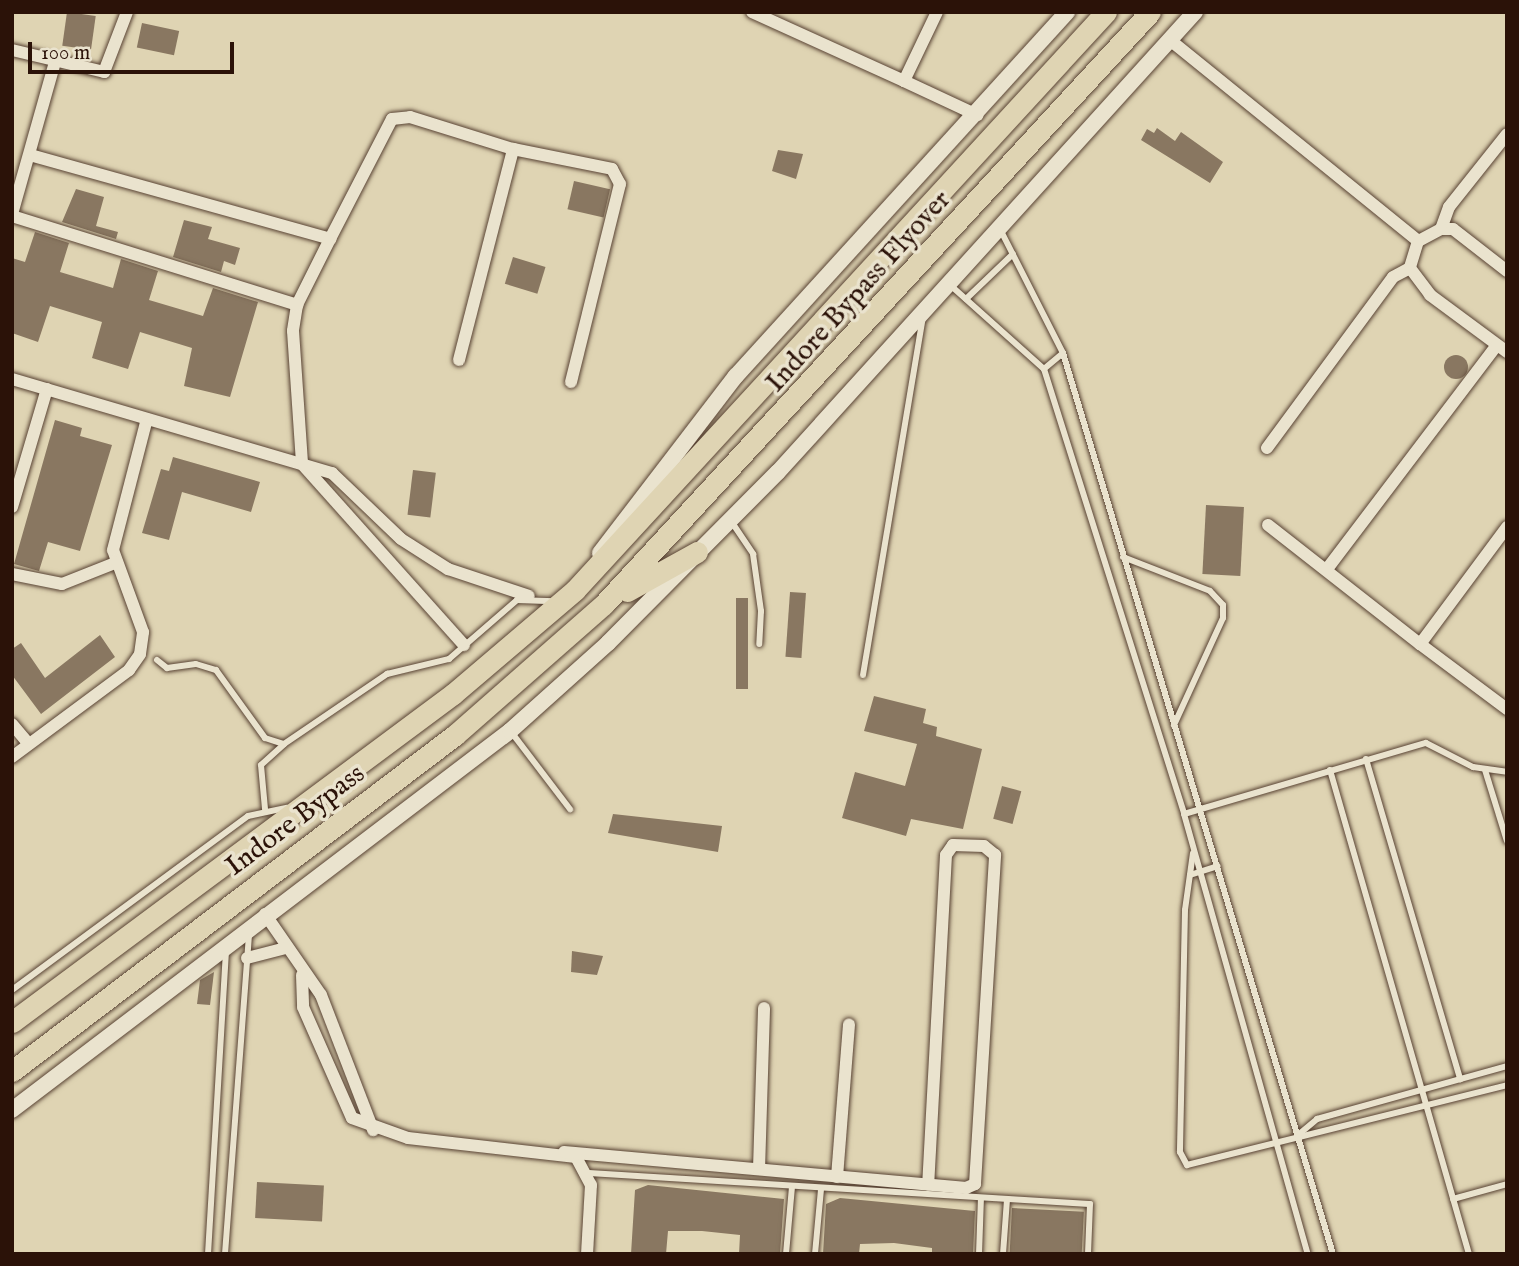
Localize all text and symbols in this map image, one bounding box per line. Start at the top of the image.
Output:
scale bar [32,28,238,72]
text: 100 m [41,40,90,67]
street label: Indore Bypass Flyover [759,184,959,400]
street label: Indore Bypass [220,758,372,884]

